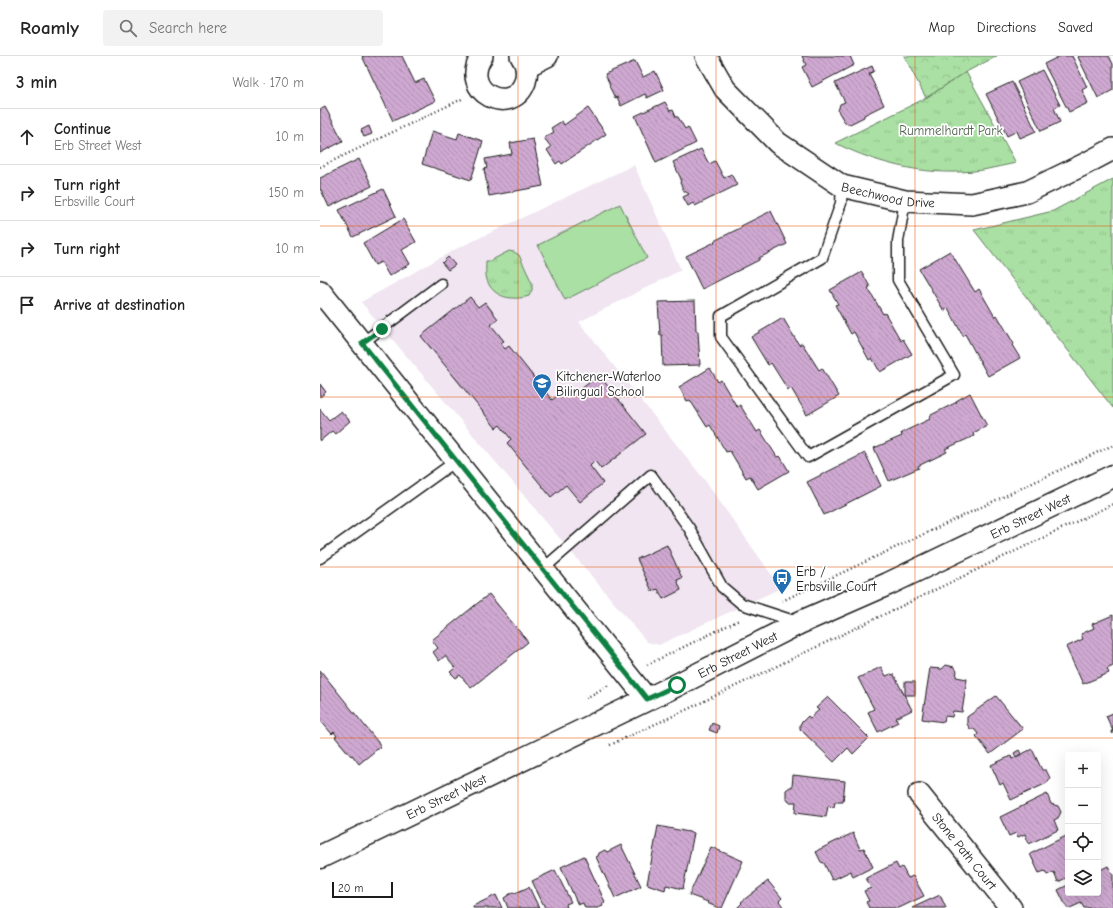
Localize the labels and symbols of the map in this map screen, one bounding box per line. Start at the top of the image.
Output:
park label: Rummelhardt Park [899,123,1003,138]
street label: Beechwood Drive [840,179,936,210]
route end [373,320,391,338]
place label: Kitchener-Waterloo Bilingual School [556,369,661,399]
school or university icon: Kitchener-Waterloo Bilingual School [531,372,553,400]
street label: Erb Street West [988,490,1074,541]
place label: Erb / Erbsville Court [796,564,878,594]
bus stop icon: Erb / Erbsville Court [771,567,793,595]
street label: Erb Street West [695,627,781,681]
route start [668,676,686,694]
street label: Erb Street West [404,770,490,822]
street label: Stone Path Court [929,809,1001,893]
scale bar [332,880,393,899]

